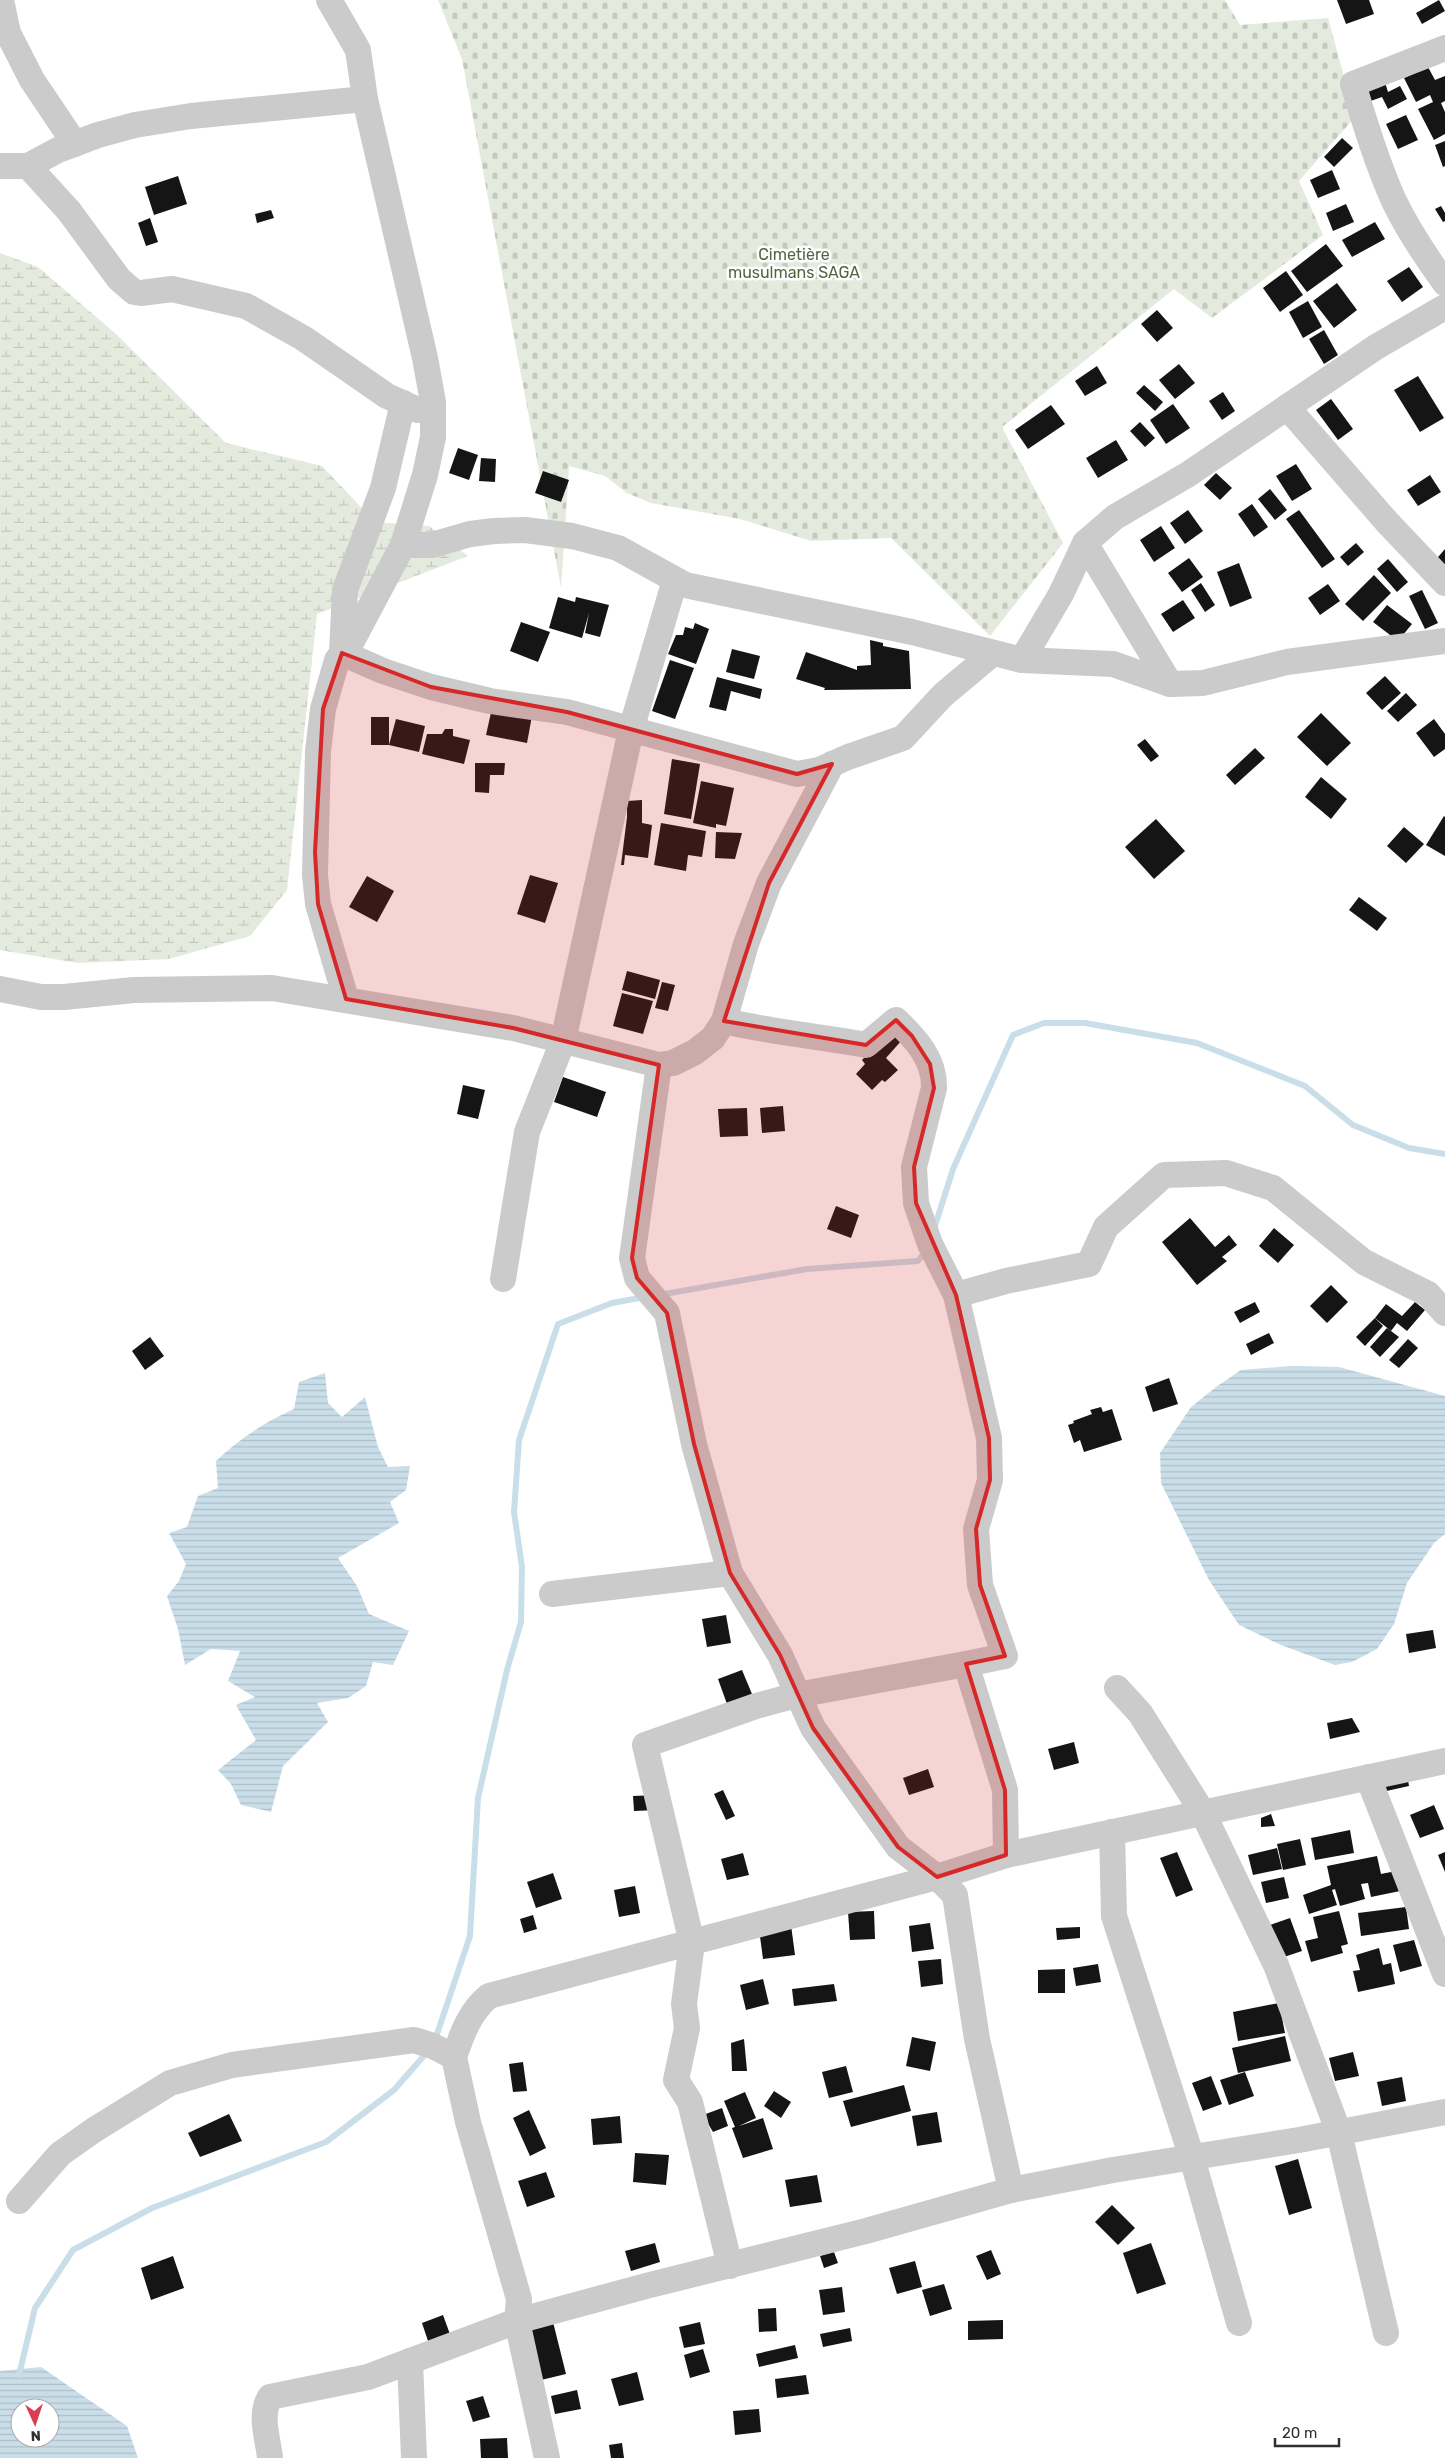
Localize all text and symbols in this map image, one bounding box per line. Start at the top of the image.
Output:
park label: Cimetière musulmans SAGA [728,245,860,282]
north arrow [10,2398,60,2448]
scale bar [1275,2416,1339,2448]
text: 20 m [1282,2424,1317,2442]
text: N [30,2427,41,2444]

